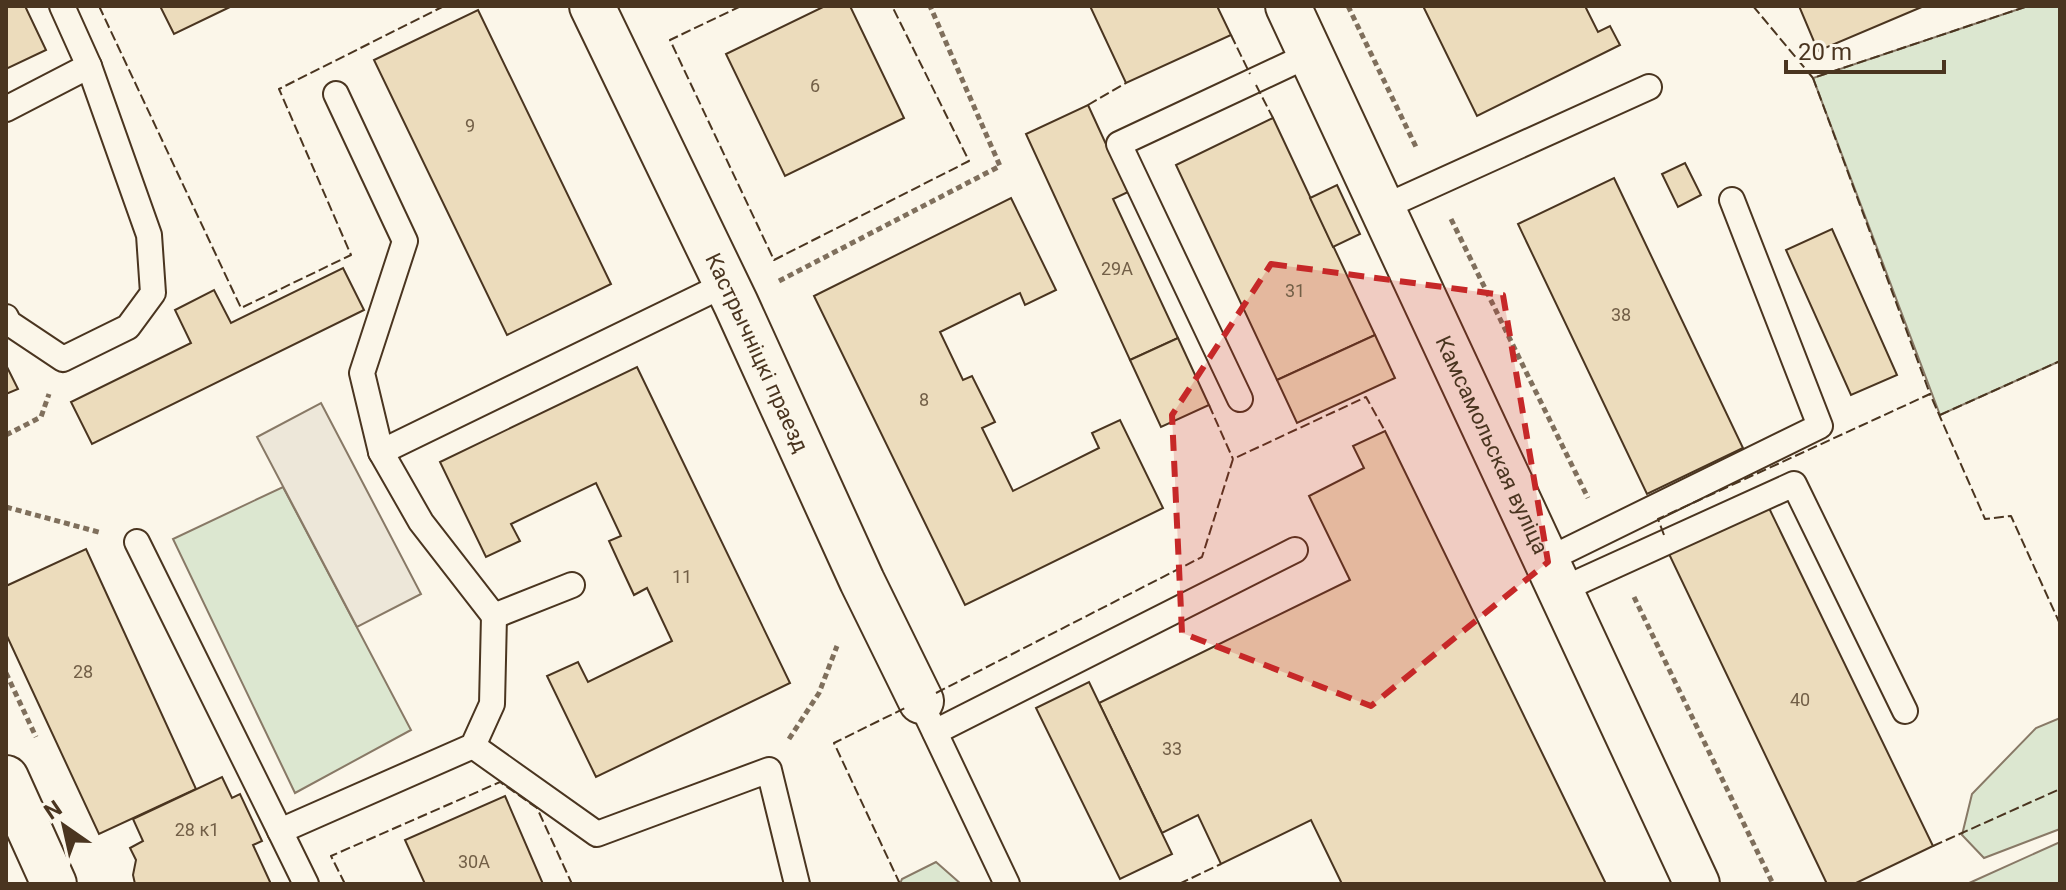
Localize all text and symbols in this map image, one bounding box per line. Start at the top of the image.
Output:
scale bar [1786,24,1944,74]
text: 20 m [1798,38,1852,66]
house number: 6 [810,75,820,96]
house number: 9 [465,115,475,136]
street label: Кастрычніцкі праезд [700,249,814,456]
house number: 29А [1101,258,1133,279]
house number: 31 [1285,280,1305,301]
house number: 38 [1611,304,1631,325]
street label: Камсамольская вуліца [1430,332,1553,558]
house number: 8 [919,389,929,410]
house number: 11 [672,566,692,587]
house number: 28 [73,661,93,682]
house number: 40 [1790,689,1810,710]
house number: 33 [1162,738,1182,759]
north arrow [24,786,104,866]
text: N [40,795,67,825]
house number: 28 к1 [175,819,219,840]
house number: 30А [458,851,490,872]

